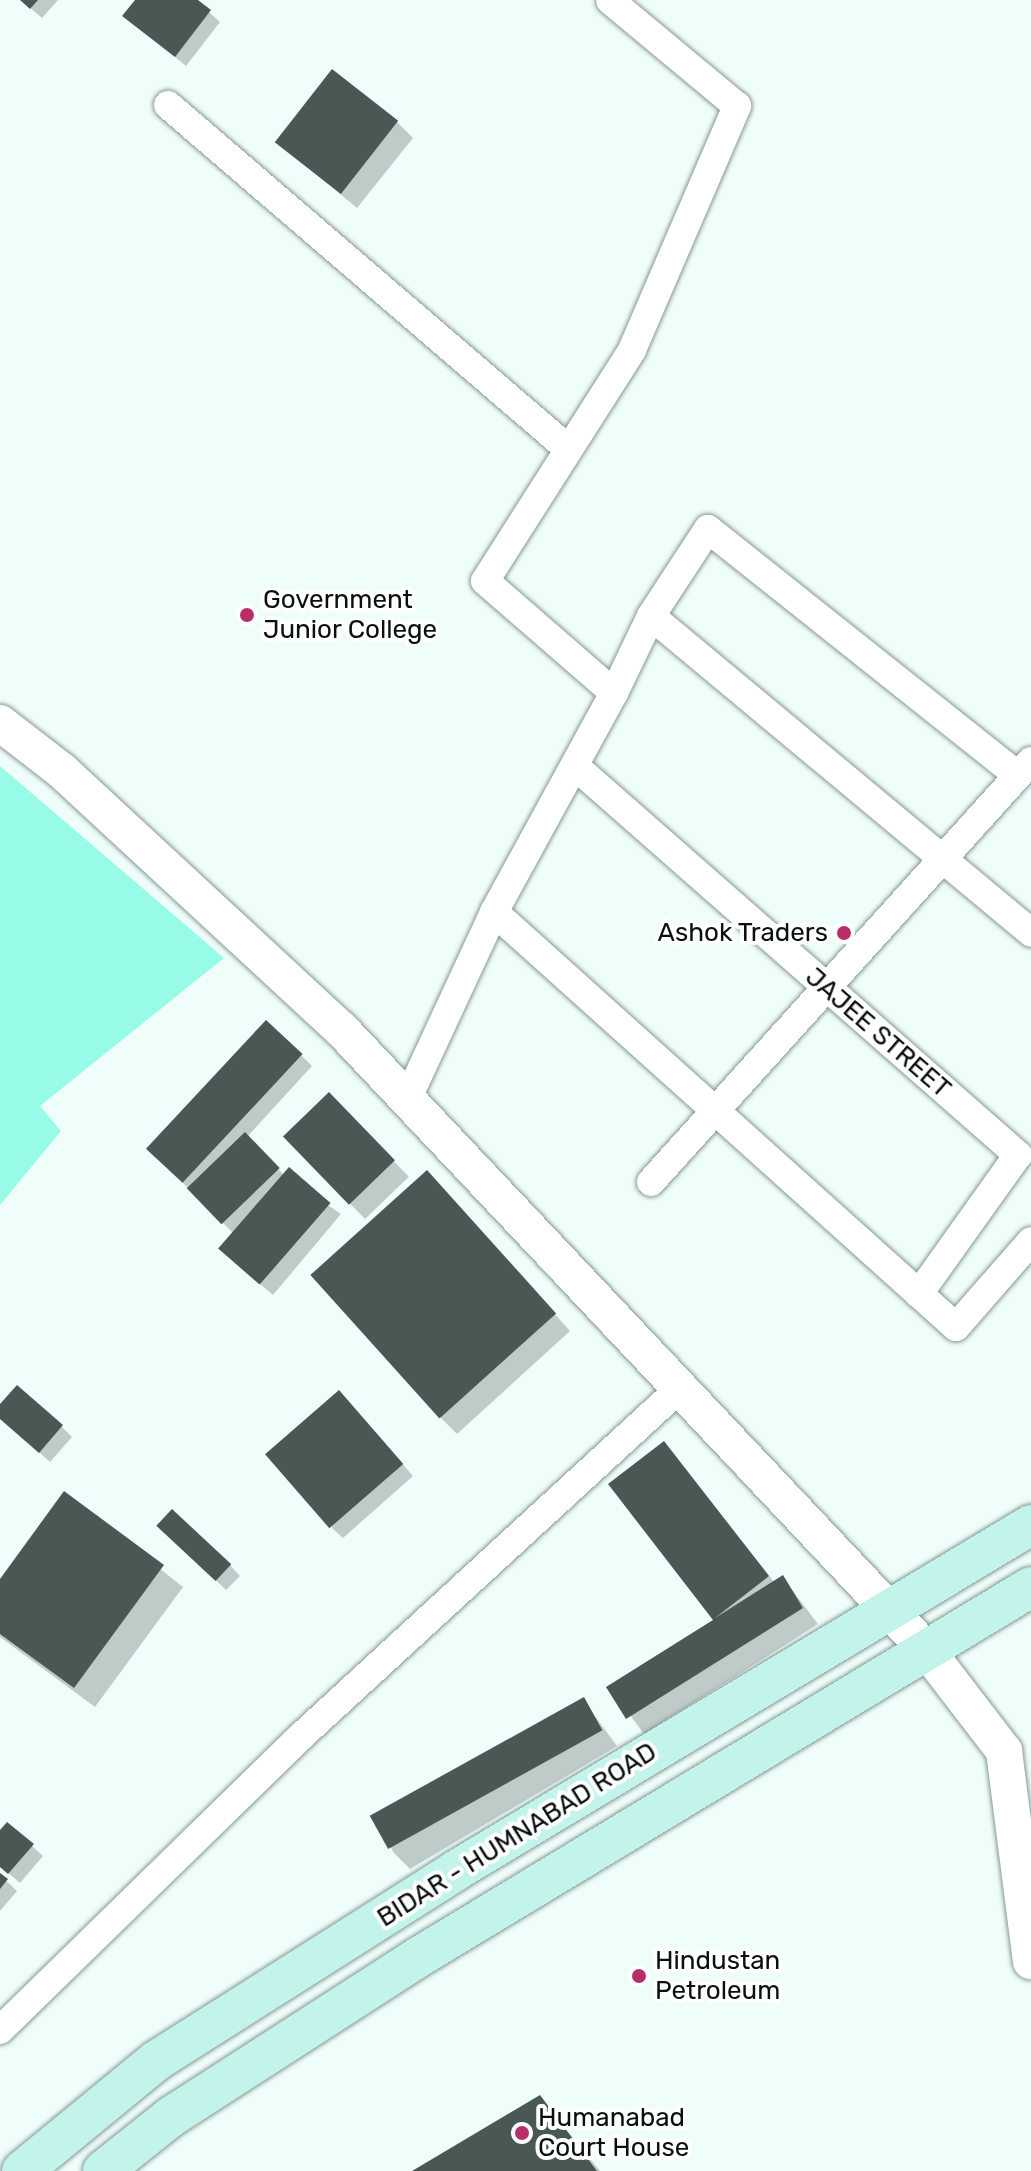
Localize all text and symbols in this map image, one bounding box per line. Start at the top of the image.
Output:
place label: Government Junior College [263,584,438,646]
marker: Government Junior College [238,606,256,624]
place label: Ashok Traders [657,917,828,949]
marker: Ashok Traders [835,924,853,942]
street label: JAJEE STREET [799,961,957,1105]
street label: BIDAR - HUMNABAD ROAD [372,1736,662,1934]
place label: Hindustan Petroleum [655,1945,780,2006]
marker: Hindustan Petroleum [630,1967,648,1985]
place label: Humanabad Court House [538,2102,689,2164]
marker: Humanabad Court House [513,2124,531,2142]

